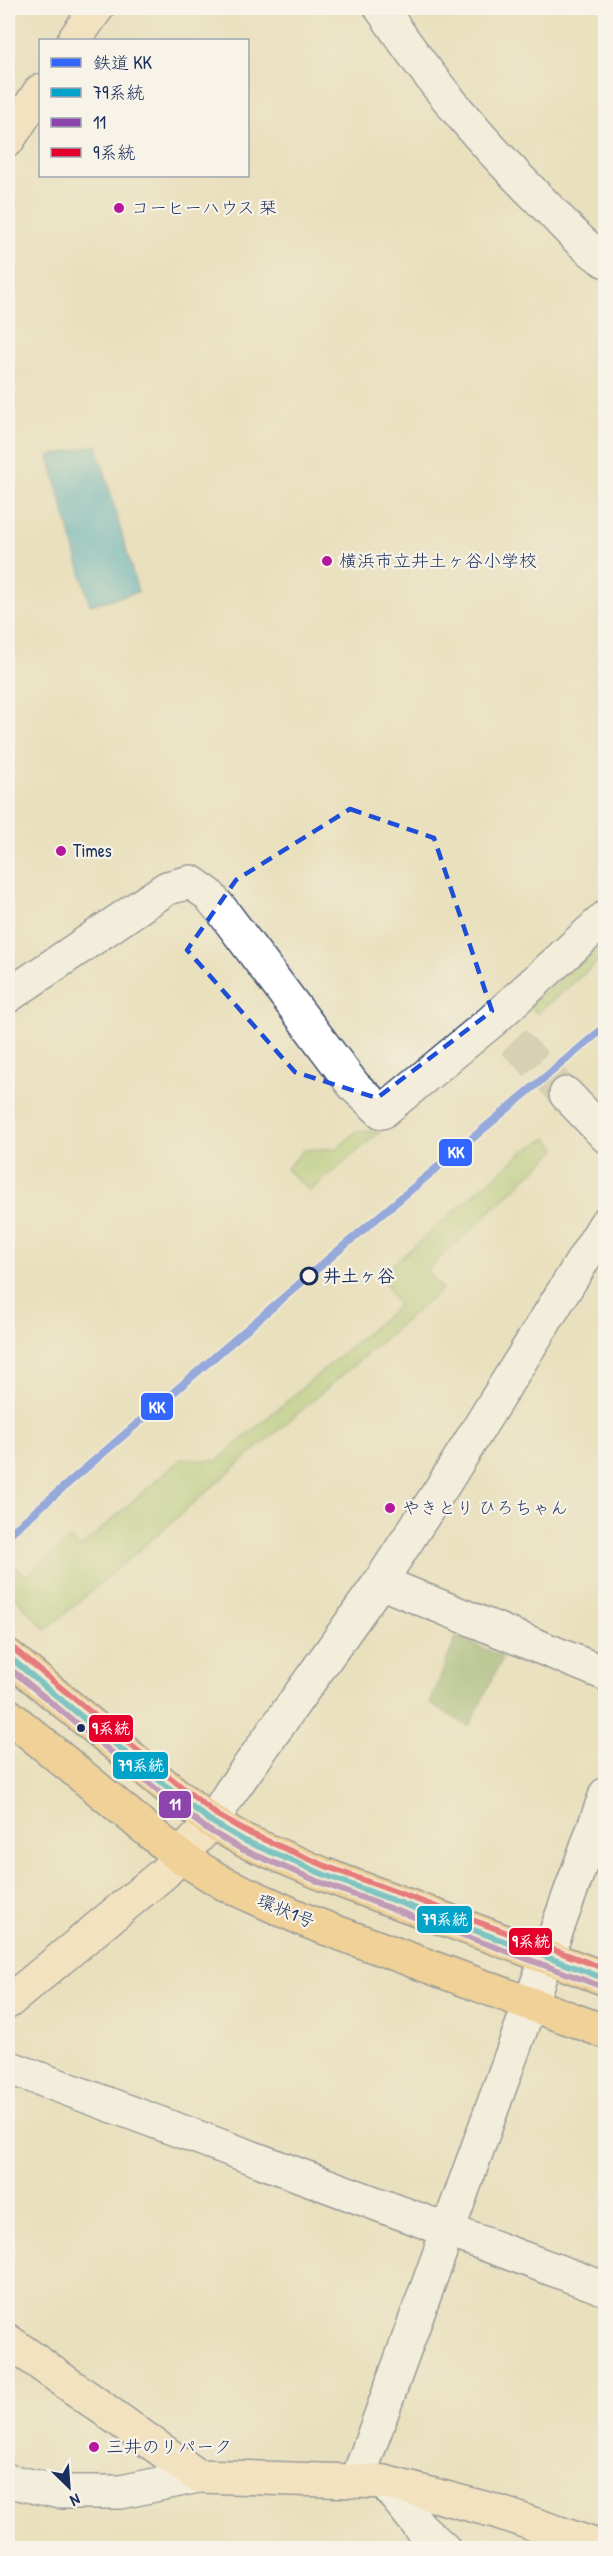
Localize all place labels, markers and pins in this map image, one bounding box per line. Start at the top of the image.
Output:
place label: コーヒーハウス 栞 [131,195,277,220]
marker: コーヒーハウス 栞 [112,201,126,215]
place label: 横浜市立井土ヶ谷小学校 [339,548,537,573]
marker: 横浜市立井土ヶ谷小学校 [320,554,334,568]
place label: Times [73,838,112,863]
marker: Times [54,844,68,858]
place label: 井土ヶ谷 [323,1263,395,1288]
marker: 井土ヶ谷 [300,1267,318,1285]
place label: やきとり ひろちゃん [402,1495,568,1520]
marker: やきとり ひろちゃん [383,1501,397,1515]
unlabelled marker [75,1722,87,1734]
place label: 三井のリパーク [106,2434,232,2459]
marker: 三井のリパーク [87,2440,101,2454]

